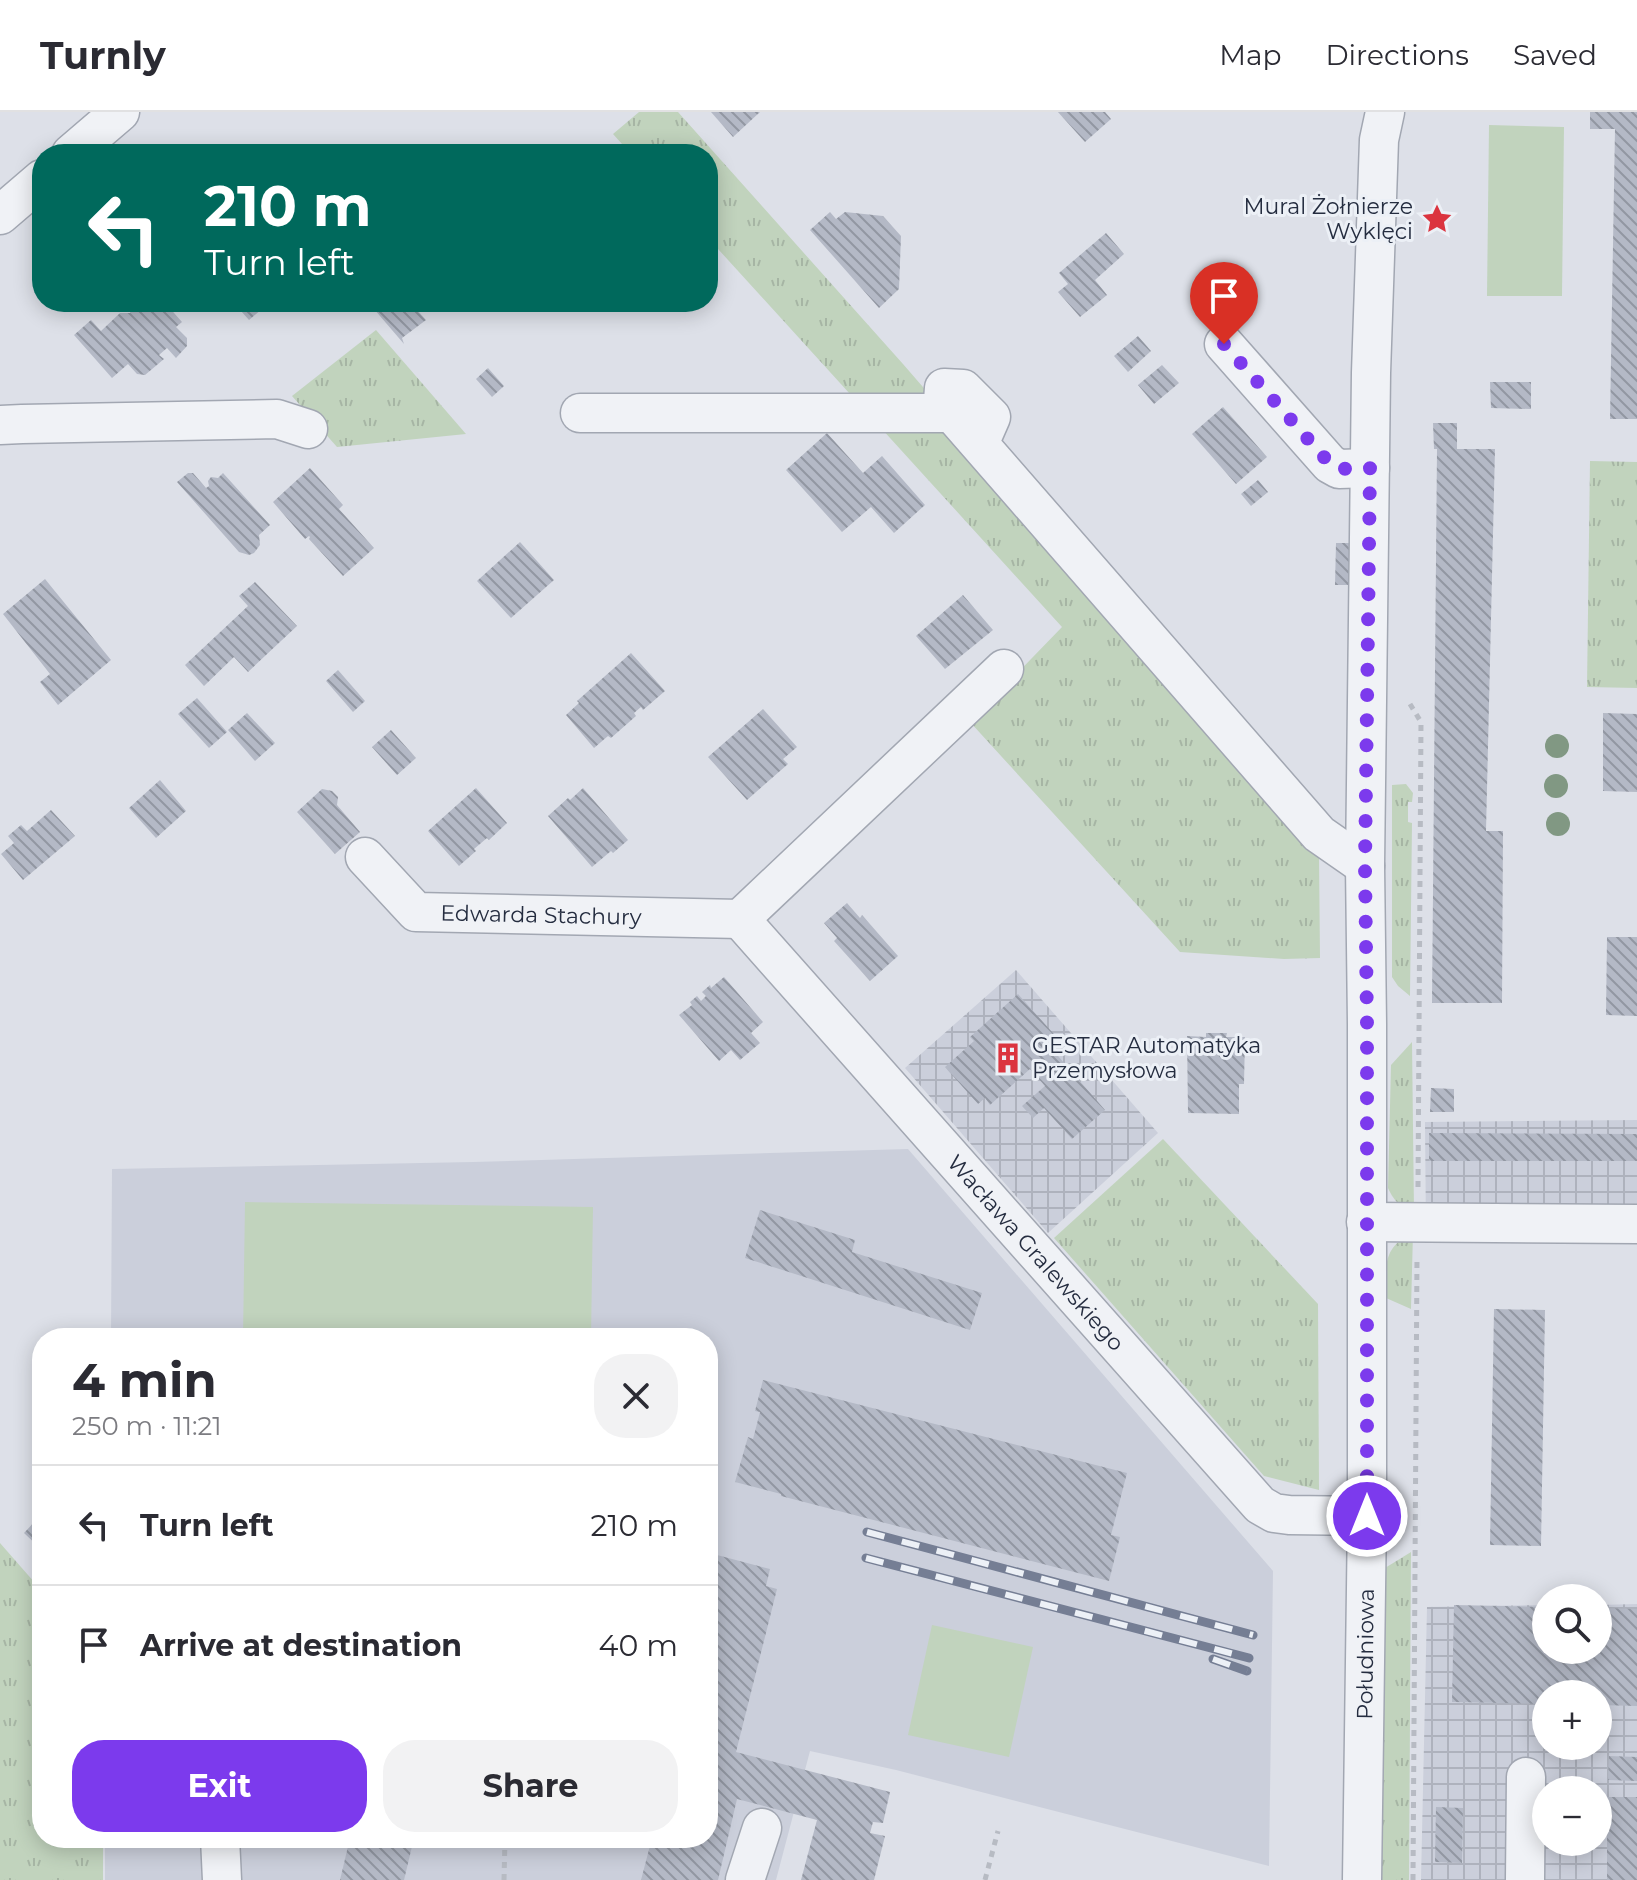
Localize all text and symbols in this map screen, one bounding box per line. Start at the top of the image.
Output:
text: Turnly [40,32,166,79]
text: Map [1219,38,1281,72]
text: Directions [1325,38,1469,72]
text: Saved [1513,38,1597,72]
text: 210 m [204,172,372,240]
icon: left [72,176,176,280]
place label: Mural Żołnierze Wyklęci [1243,193,1413,245]
place icon: Mural Żołnierze Wyklęci [1420,202,1454,236]
text: Turn left [204,240,355,284]
pin [1190,262,1258,344]
icon: arrive [1202,274,1246,318]
street label: Edwarda Stachury [440,899,642,930]
place label: GESTAR Automatyka Przemysłowa [1032,1032,1261,1084]
building icon: GESTAR Automatyka Przemysłowa [991,1041,1025,1075]
street label: Wacława Gralewskiego [942,1149,1130,1356]
text: 4 min [72,1351,217,1409]
button: close [594,1354,678,1438]
text: 250 m · 11:21 [72,1410,222,1442]
position arrow [1325,1474,1409,1558]
icon: left [72,1503,116,1547]
text: Turn left [140,1507,273,1544]
text: 210 m [591,1507,678,1544]
map controls [1532,1584,1612,1856]
button: search [1532,1584,1612,1664]
street label: Południowa [1351,1588,1380,1720]
icon: arrive [72,1623,116,1667]
text: Arrive at destination [140,1627,462,1664]
text: 40 m [599,1627,678,1664]
button: + [1532,1680,1612,1760]
button: Exit [72,1740,367,1832]
button: Share [383,1740,678,1832]
button: − [1532,1776,1612,1856]

